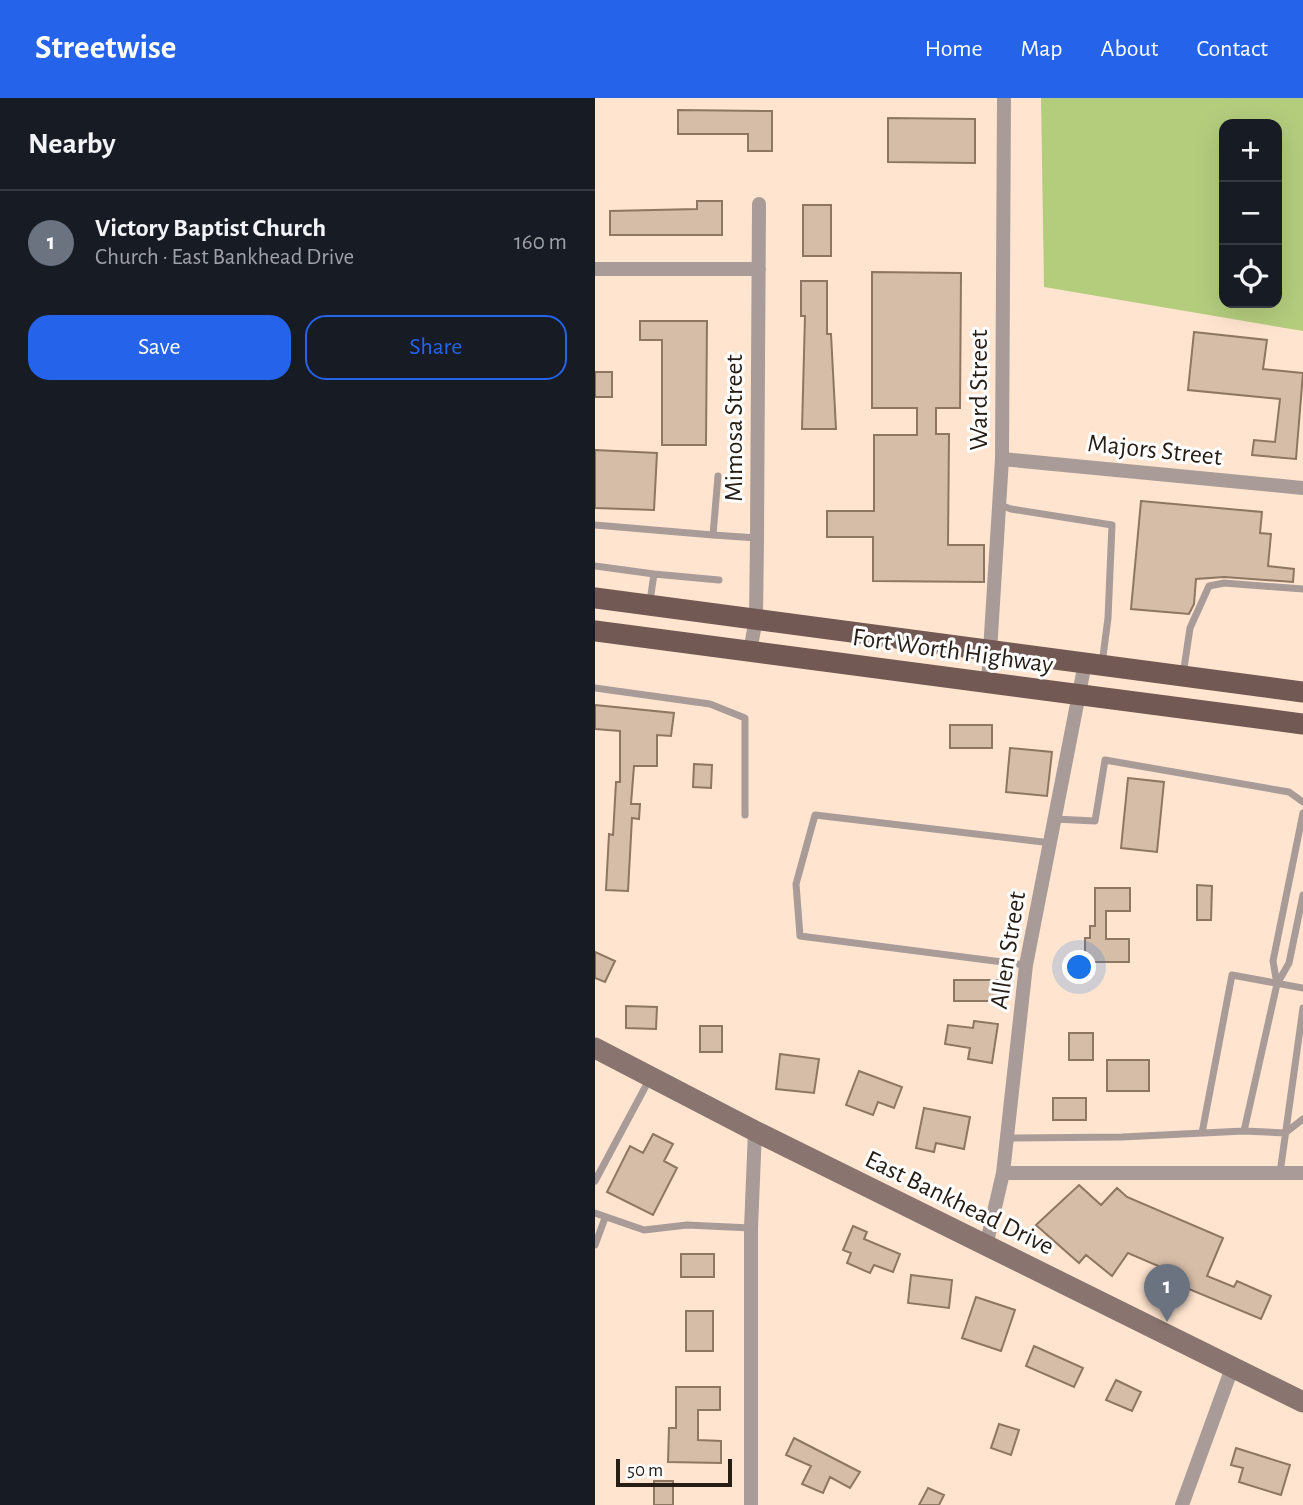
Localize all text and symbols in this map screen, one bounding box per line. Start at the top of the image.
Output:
text: Streetwise [35,32,176,65]
text: Home [925,37,983,61]
text: Map [1021,37,1063,61]
text: About [1101,37,1158,61]
text: Contact [1196,37,1268,61]
map controls [1219,119,1282,308]
button: + [1219,119,1282,182]
text: Nearby [28,129,116,159]
button: − [1219,182,1282,245]
text: Victory Baptist Church [95,215,326,241]
text: 1 [47,231,55,254]
text: 160 m [514,231,567,254]
button: locate [1219,245,1282,308]
text: Church · East Bankhead Drive [95,246,354,269]
button: Save [28,315,291,380]
button: Share [305,315,567,380]
street label: Ward Street [966,330,992,450]
street label: Mimosa Street [721,354,747,502]
street label: Majors Street [1086,430,1223,470]
street label: Fort Worth Highway [851,624,1055,678]
street label: Allen Street [986,889,1030,1011]
your location [1062,950,1096,984]
street label: East Bankhead Drive [861,1146,1058,1260]
pin: 1 [1144,1264,1190,1322]
scale bar [616,1456,731,1488]
text: 50 m [627,1461,663,1480]

